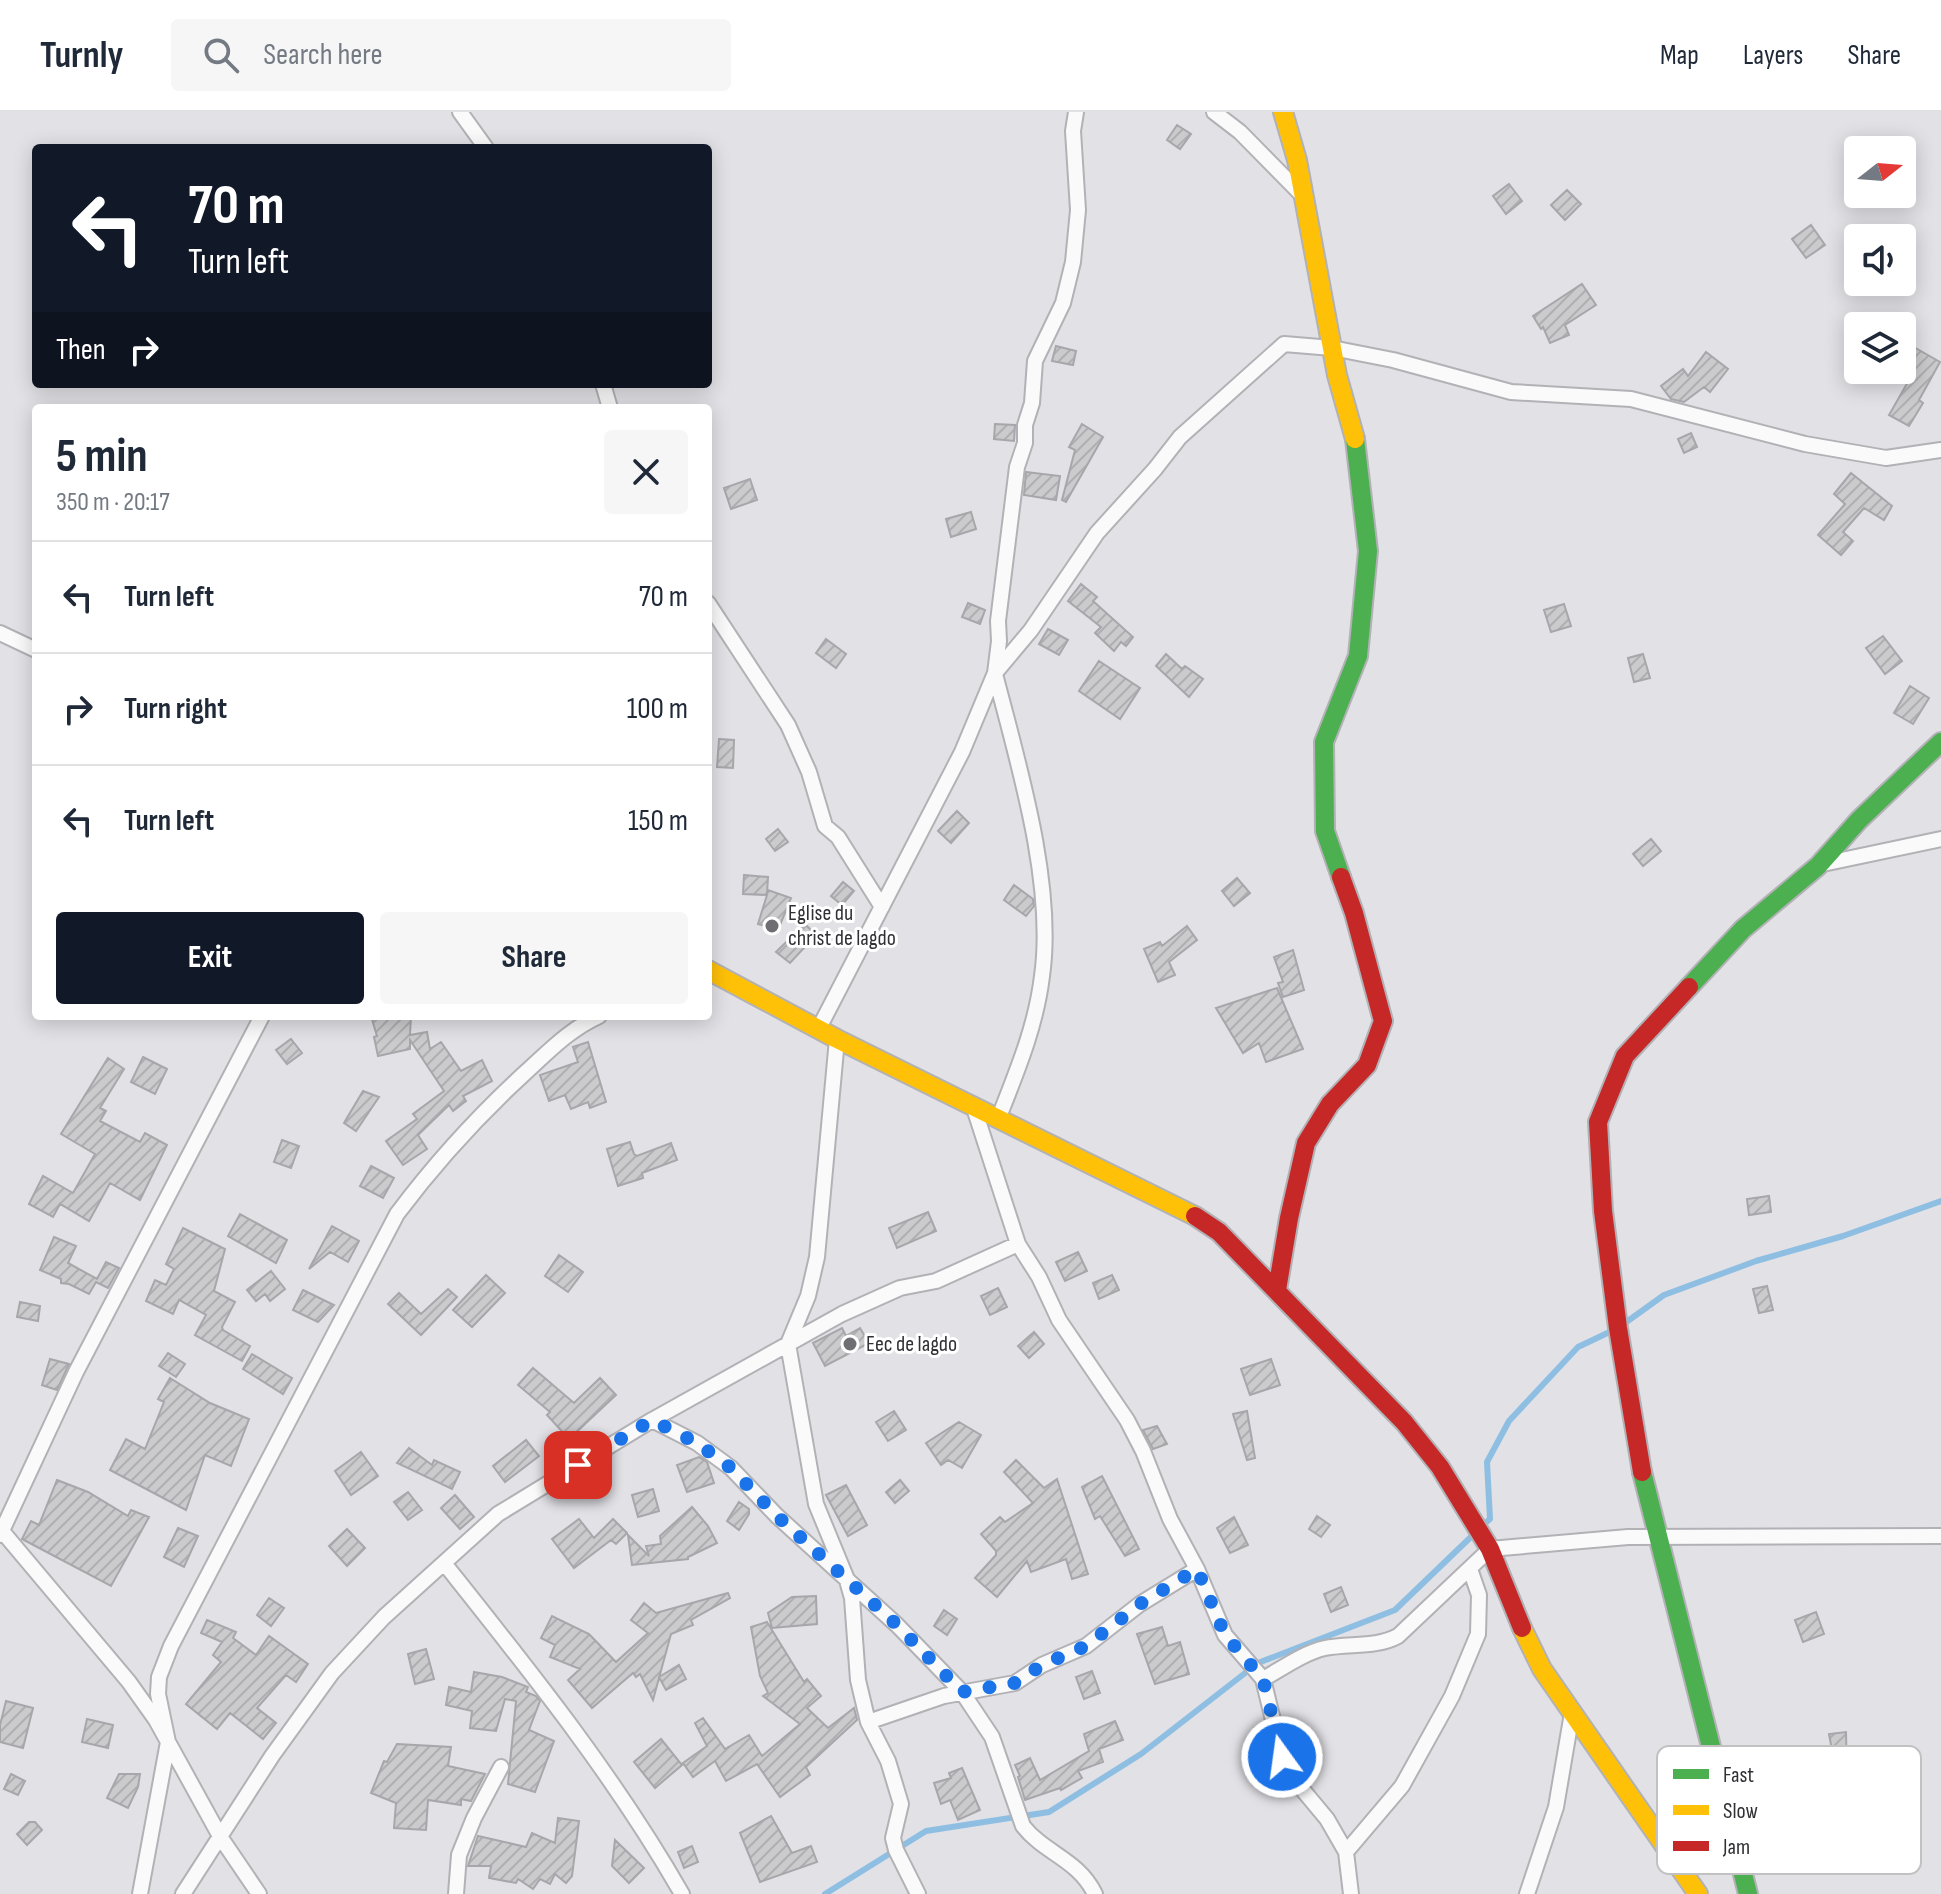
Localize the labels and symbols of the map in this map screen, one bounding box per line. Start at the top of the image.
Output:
north arrow [1844,136,1916,208]
place label: Eglise du christ de lagdo [788,900,896,952]
marker: Eglise du christ de lagdo [763,917,781,935]
place label: Eec de lagdo [866,1331,957,1358]
marker: Eec de lagdo [841,1335,859,1353]
pin [544,1431,612,1499]
position arrow [1240,1715,1324,1799]
legend [1657,1746,1921,1874]
text: Fast [1723,1762,1754,1789]
text: Slow [1723,1798,1758,1825]
text: Jam [1722,1834,1750,1861]

